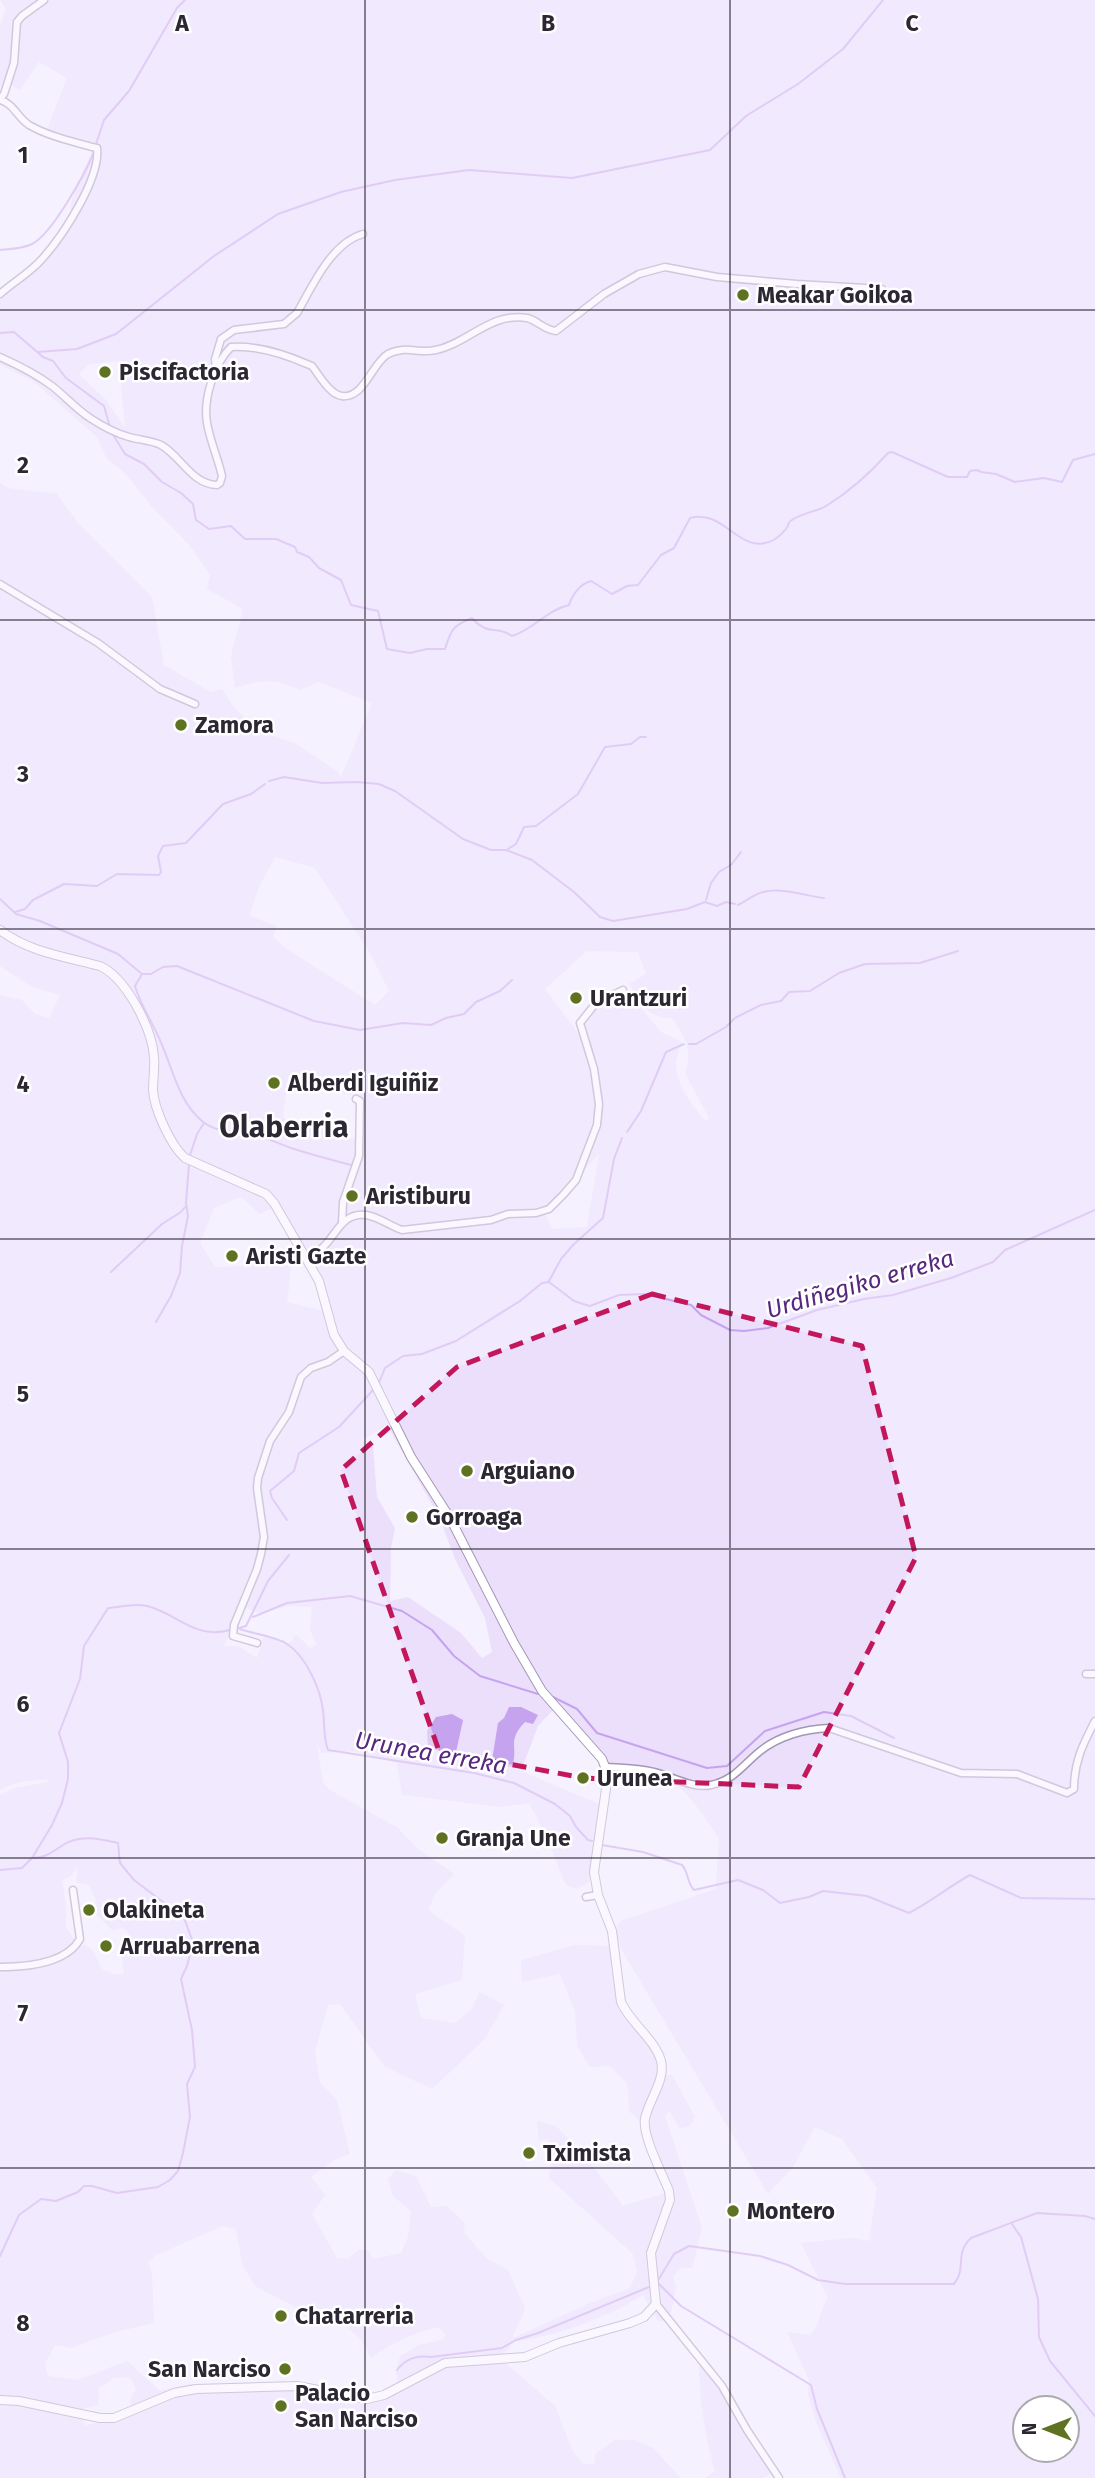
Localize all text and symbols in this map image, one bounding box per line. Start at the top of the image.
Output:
text: A [174,9,189,37]
text: B [541,9,555,37]
text: C [905,9,919,37]
text: 1 [18,141,28,169]
place label: Meakar Goikoa [757,281,913,309]
marker: Meakar Goikoa [735,287,751,303]
place label: Piscifactoria [119,358,249,386]
marker: Piscifactoria [97,364,113,380]
text: 2 [17,451,29,479]
place label: Zamora [195,711,274,739]
marker: Zamora [173,717,189,733]
text: 3 [16,760,29,788]
place label: Urantzuri [590,984,687,1012]
marker: Urantzuri [568,990,584,1006]
place label: Alberdi Iguiñiz [287,1069,439,1097]
text: 4 [17,1070,30,1098]
marker: Alberdi Iguiñiz [266,1075,282,1091]
district label: Olaberria [219,1109,349,1145]
place label: Aristiburu [365,1182,471,1210]
marker: Aristiburu [344,1188,360,1204]
place label: Aristi Gazte [245,1242,367,1270]
water label: Urdiñegiko erreka [763,1244,957,1324]
marker: Aristi Gazte [224,1248,240,1264]
text: 5 [17,1380,29,1408]
place label: Arguiano [480,1457,575,1485]
marker: Arguiano [459,1463,475,1479]
place label: Gorroaga [426,1503,522,1531]
marker: Gorroaga [404,1509,420,1525]
text: 6 [17,1690,30,1718]
water label: Urunea erreka [353,1726,509,1780]
place label: Urunea [597,1764,673,1792]
marker: Urunea [575,1770,591,1786]
place label: Granja Une [456,1824,571,1852]
marker: Granja Une [434,1830,450,1846]
place label: Olakineta [103,1896,205,1924]
marker: Olakineta [81,1902,97,1918]
place label: Arruabarrena [119,1932,260,1960]
marker: Arruabarrena [98,1938,114,1954]
text: 7 [18,1999,29,2027]
place label: Tximista [543,2139,631,2167]
marker: Tximista [521,2145,537,2161]
place label: Montero [747,2197,835,2225]
marker: Montero [725,2203,741,2219]
place label: Chatarreria [295,2302,414,2330]
marker: Chatarreria [273,2308,289,2324]
text: 8 [16,2309,30,2337]
place label: San Narciso [148,2355,271,2383]
marker: San Narciso [277,2361,293,2377]
place label: Palacio San Narciso [295,2379,418,2433]
north arrow [1011,2394,1081,2464]
marker: Palacio San Narciso [273,2398,289,2414]
text: N [1018,2423,1041,2435]

